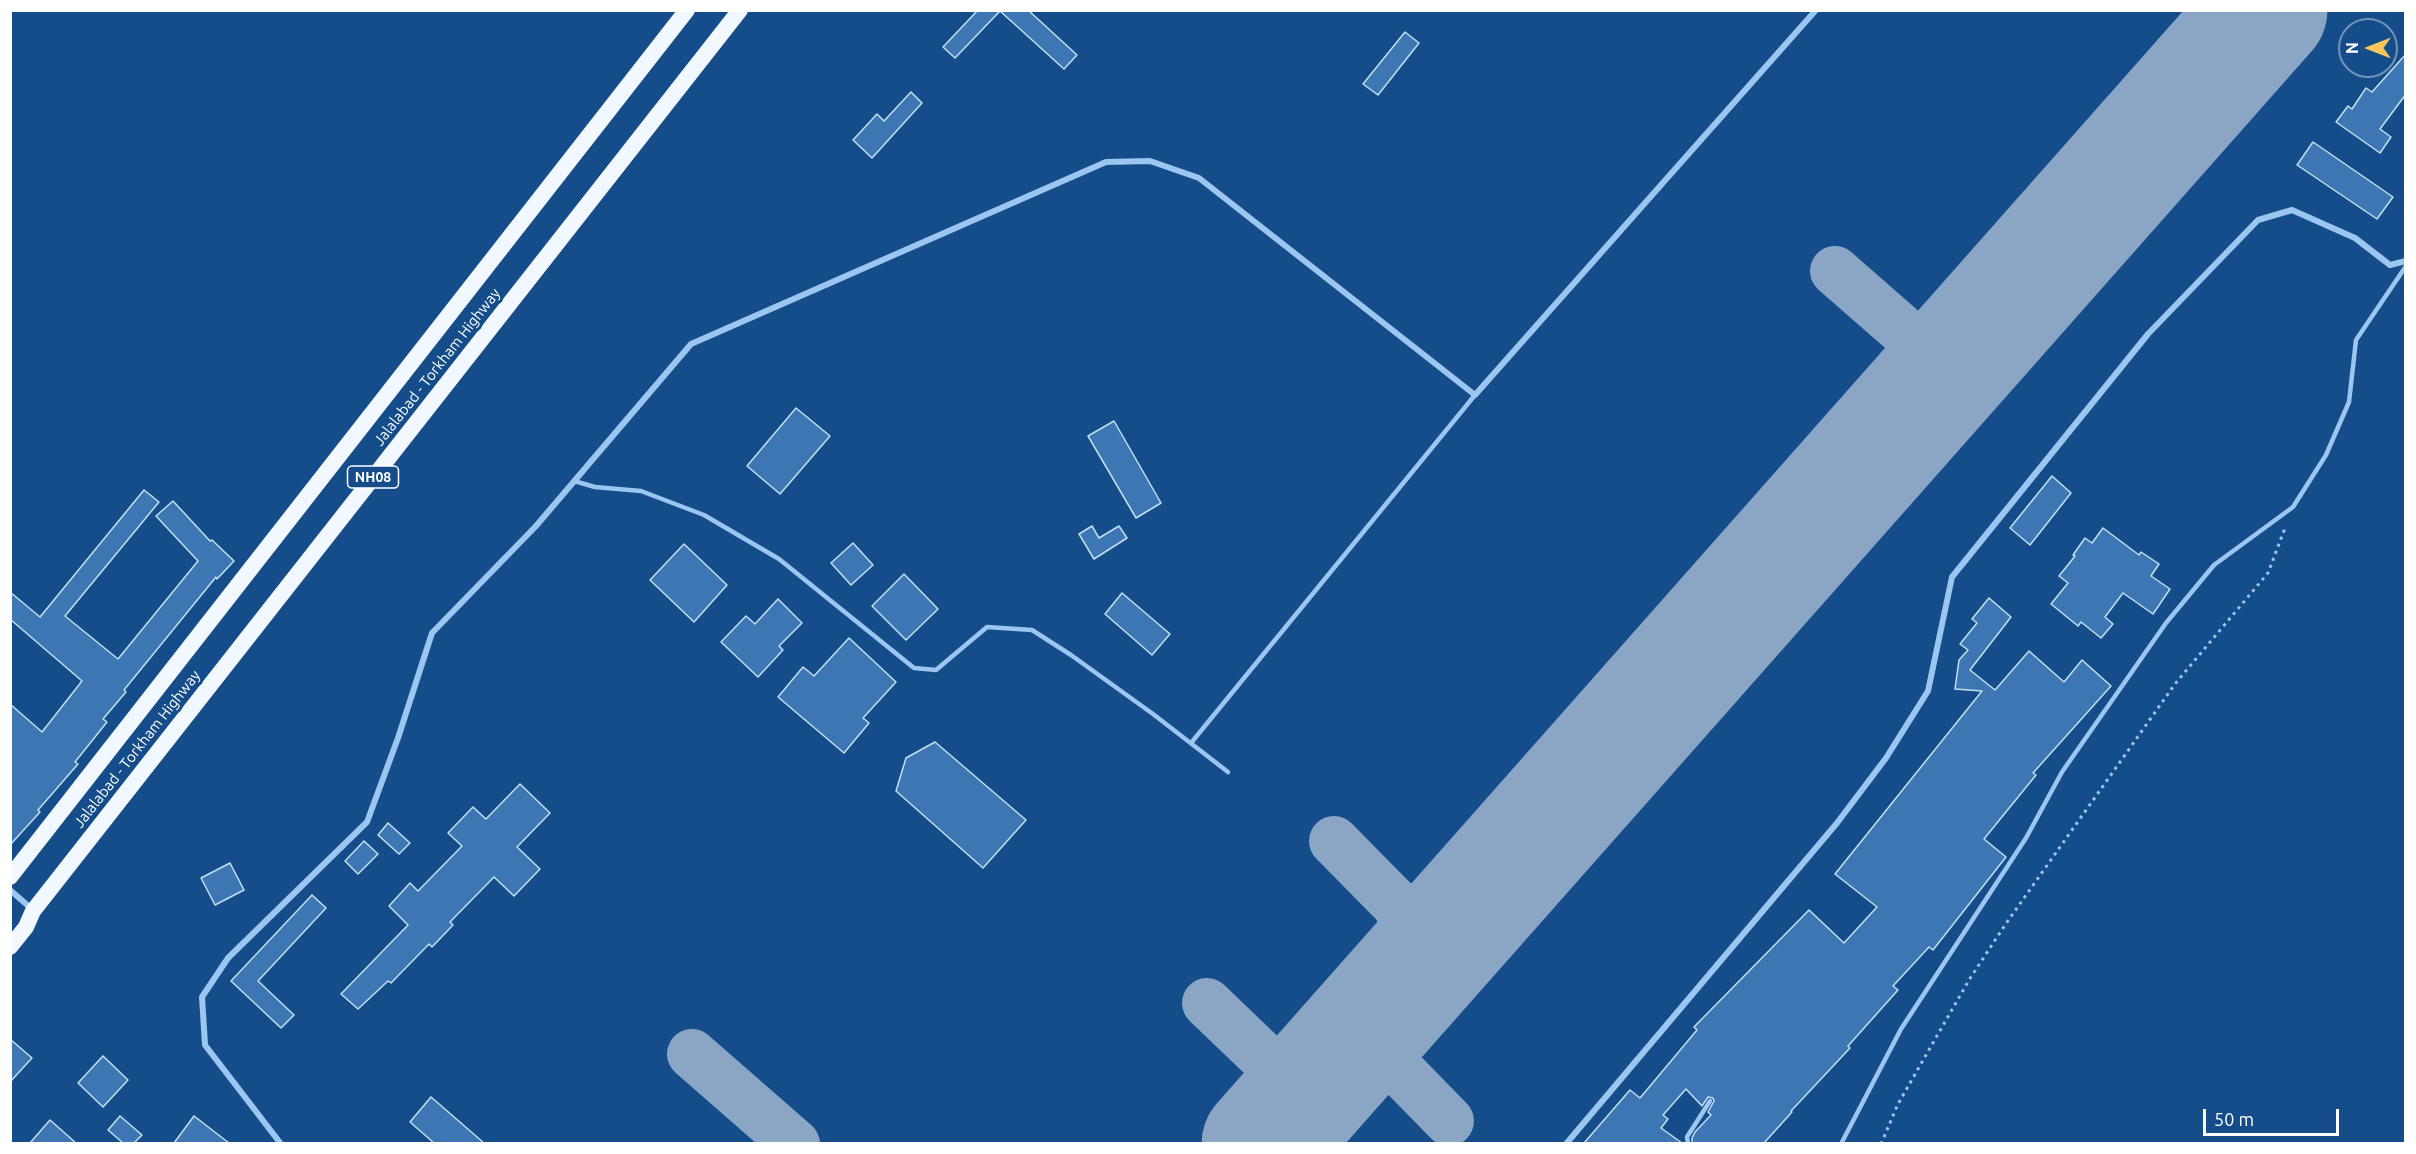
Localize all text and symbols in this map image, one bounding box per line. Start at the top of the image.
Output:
north arrow [2338,18,2398,78]
text: N [2343,42,2361,54]
street label: Jalalabad - Torkham Highway [370,285,504,449]
road number: NH08 [348,466,398,488]
street label: Jalalabad - Torkham Highway [70,667,204,831]
scale bar [2206,1097,2342,1135]
text: 50 m [2214,1109,2254,1129]

